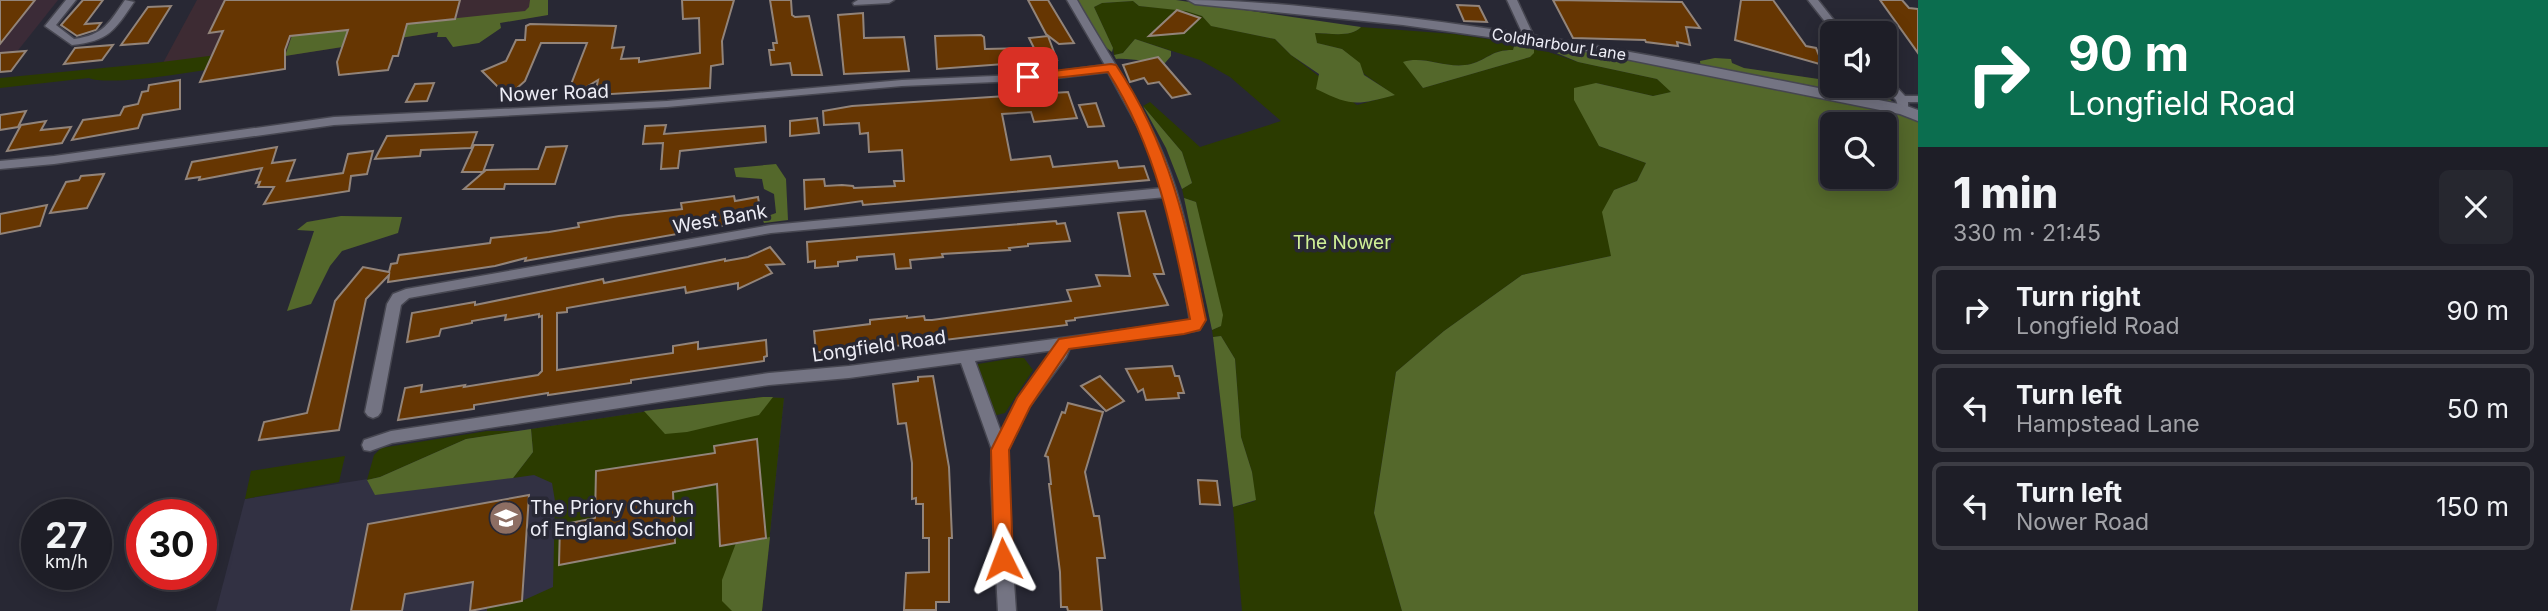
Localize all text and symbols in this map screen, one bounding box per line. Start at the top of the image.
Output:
map controls [1820,21,1897,189]
button: sound [1820,21,1897,98]
street label: Coldharbour Lane [1490,23,1628,65]
text: 90 m [2068,24,2189,83]
icon: right [1953,28,2044,119]
pin [998,47,1058,107]
icon: arrive [1009,58,1047,96]
street label: Nower Road [499,80,609,106]
text: Longfield Road [2068,84,2296,123]
button: search [1820,112,1897,189]
text: 1 min [1953,167,2058,218]
button: close [2439,170,2513,244]
street label: West Bank [671,199,769,239]
text: 330 m · 21:45 [1953,219,2101,247]
park label: The Nower [1293,231,1391,254]
text: Turn right [2016,281,2141,312]
icon: right [1957,291,1995,329]
text: 90 m [2446,295,2509,326]
text: Longfield Road [2016,312,2180,340]
street label: Longfield Road [810,325,948,367]
text: Turn left [2016,379,2122,410]
icon: left [1957,389,1995,427]
text: 50 m [2447,393,2509,424]
text: Hampstead Lane [2016,410,2200,438]
text: Turn left [2016,477,2122,508]
icon: left [1957,487,1995,525]
text: 150 m [2436,491,2509,522]
place label: The Priory Church of England School [530,496,694,541]
speed limit sign: 30 [126,499,217,590]
school or university icon: The Priory Church of England School [487,499,525,537]
text: Nower Road [2016,508,2149,536]
text: 27 [45,514,88,556]
position arrow [966,522,1040,596]
text: km/h [45,551,88,572]

